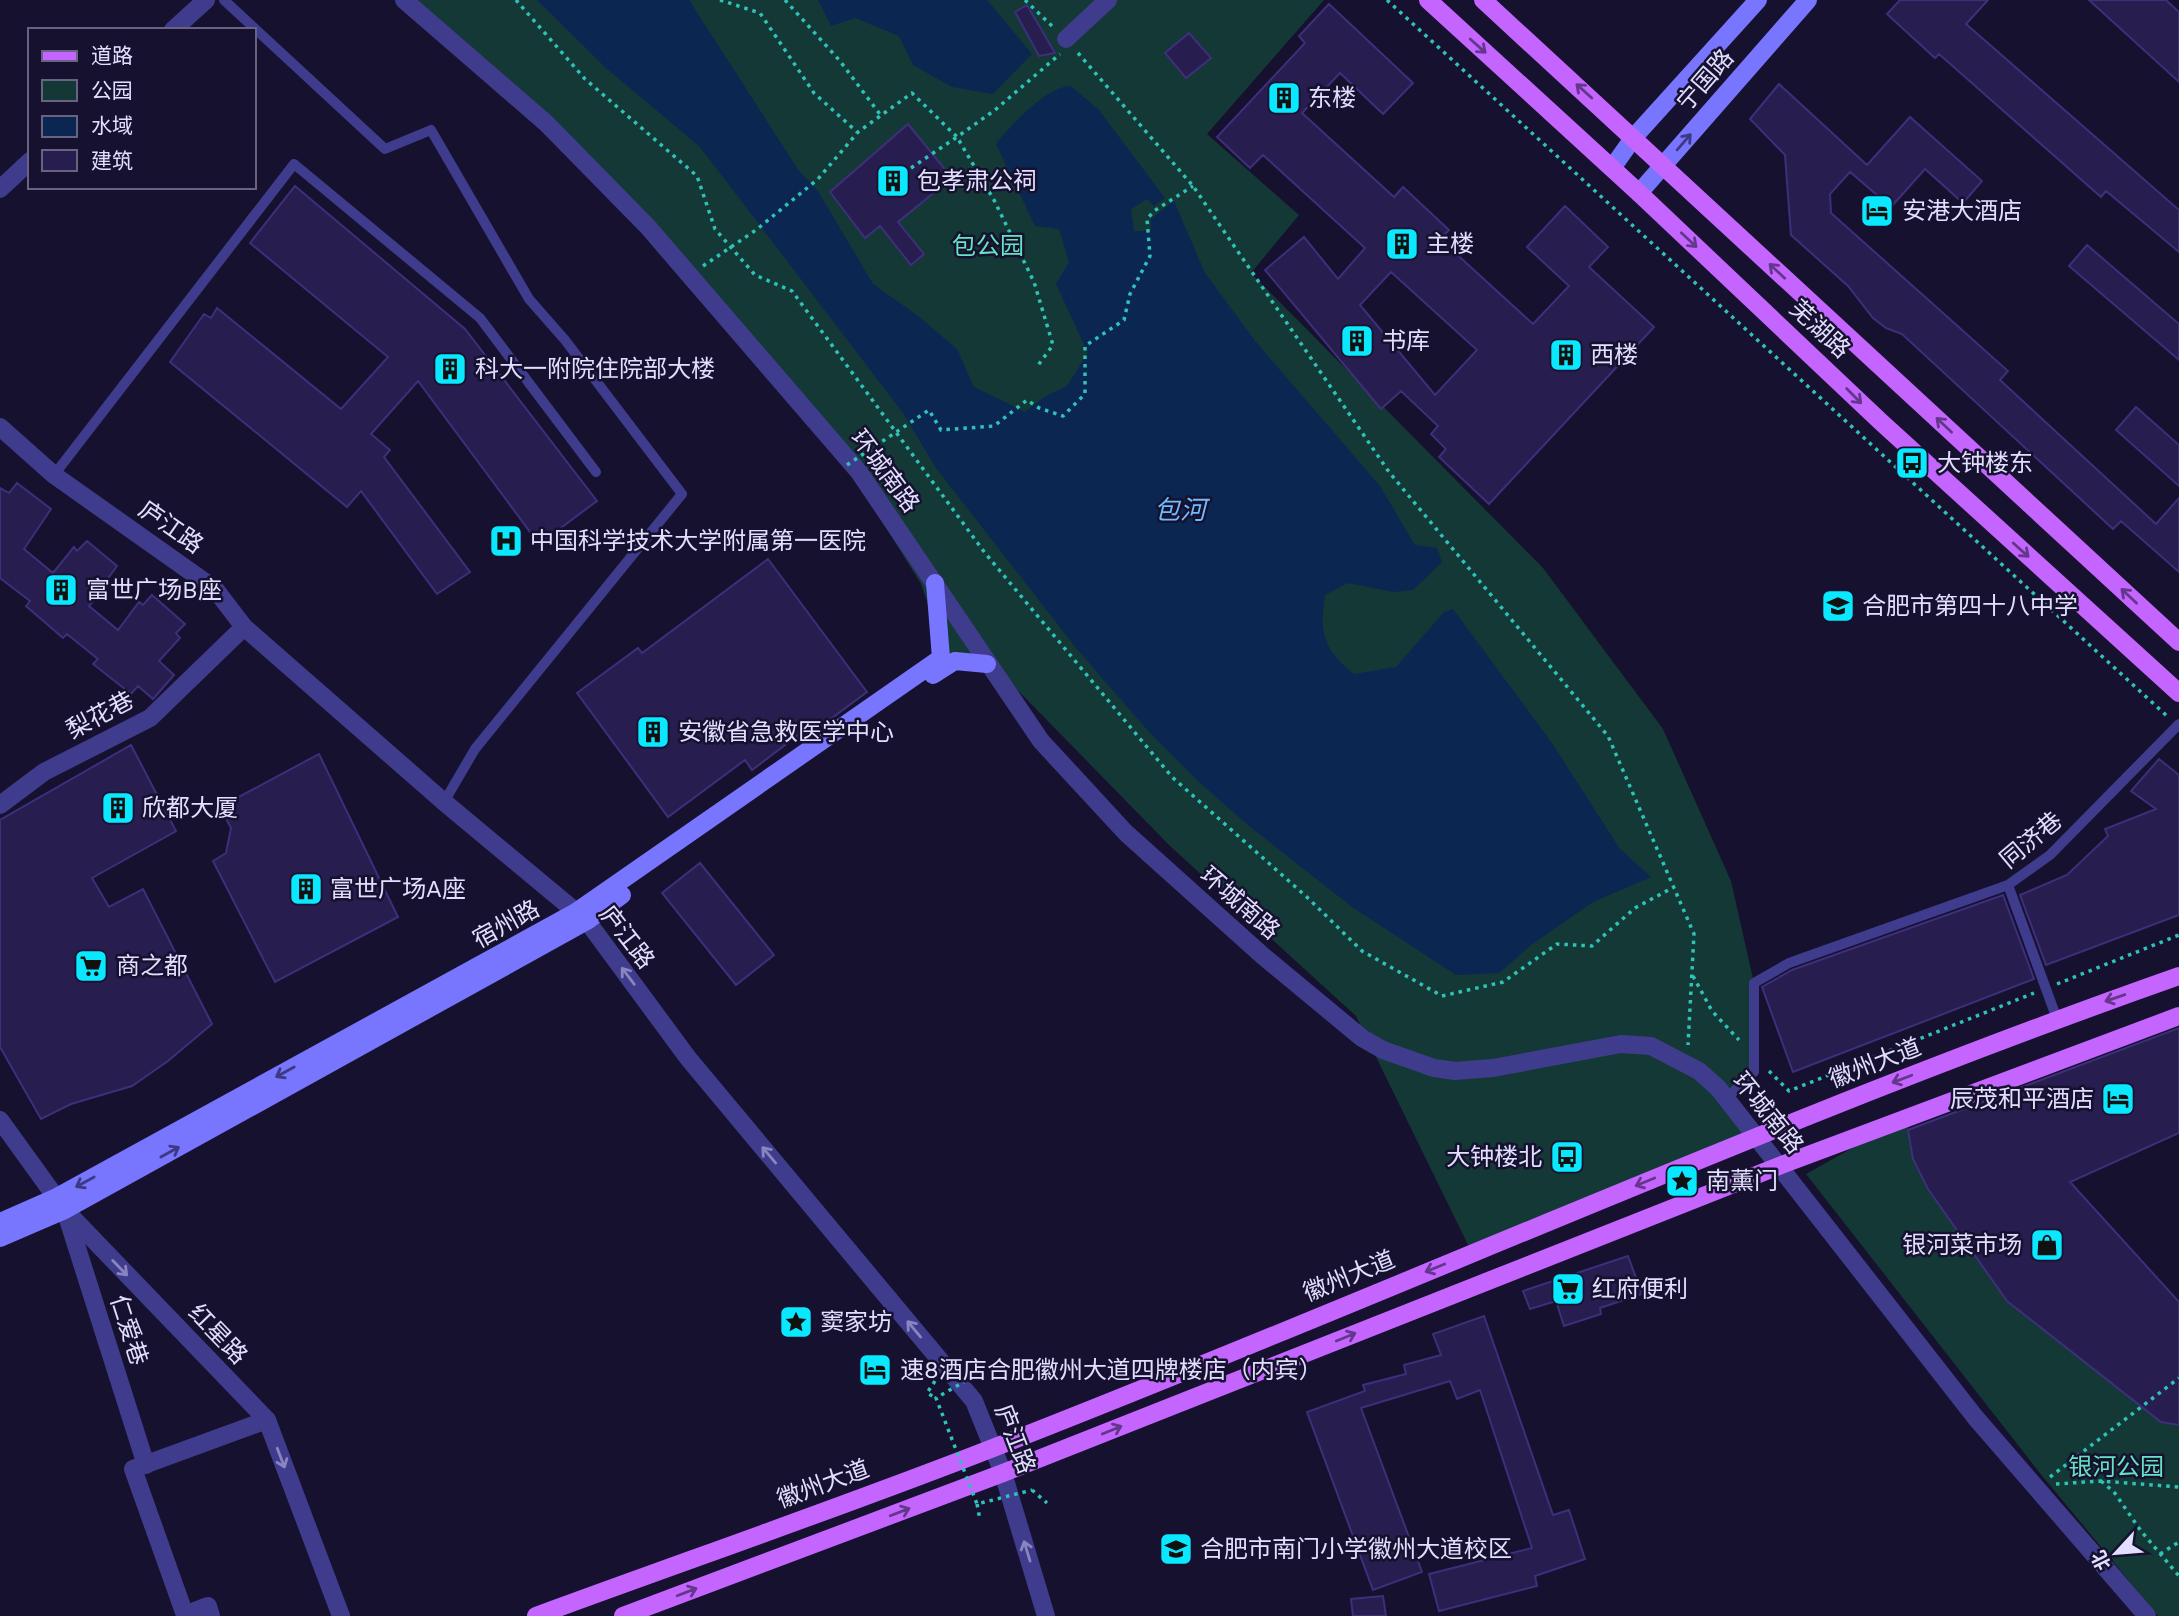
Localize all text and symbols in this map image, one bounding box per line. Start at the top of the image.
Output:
legend [28,28,256,189]
one-way arrow [1469,38,1487,54]
text: 道路 [91,43,133,68]
street label: 宁国路 [1671,44,1739,116]
text: 公园 [91,78,133,103]
building icon: 东楼 [1265,79,1303,117]
one-way arrow [1576,83,1593,100]
place label: 东楼 [1308,84,1356,112]
text: 水域 [91,113,133,138]
one-way arrow [1676,133,1692,151]
text: 建筑 [91,148,133,173]
building icon: 包孝肃公祠 [874,162,912,200]
place label: 包孝肃公祠 [917,167,1037,195]
hotel icon: 安港大酒店 [1858,192,1896,230]
place label: 安港大酒店 [1902,197,2022,225]
building icon: 主楼 [1383,225,1421,263]
place label: 主楼 [1426,230,1474,258]
one-way arrow [1680,231,1697,248]
park label: 包公园 [952,232,1024,260]
one-way arrow [1769,262,1786,279]
street label: 芜湖路 [1784,294,1856,364]
building icon: 书库 [1338,322,1376,360]
place label: 书库 [1382,327,1430,355]
building icon: 西楼 [1547,336,1585,374]
place label: 西楼 [1590,341,1638,369]
building icon: 科大一附院住院部大楼 [431,350,469,388]
place label: 科大一附院住院部大楼 [475,355,715,383]
one-way arrow [1845,387,1862,404]
one-way arrow [1935,417,1953,433]
street label: 环城南路 [845,424,925,518]
bus stop icon: 大钟楼东 [1893,444,1931,482]
place label: 大钟楼东 [1937,449,2033,477]
street label: 庐江路 [133,495,209,559]
water label: 包河 [1154,495,1211,525]
hospital icon: 中国科学技术大学附属第一医院 [487,522,525,560]
place label: 中国科学技术大学附属第一医院 [530,527,866,555]
one-way arrow [2012,542,2030,558]
building icon: 富世广场B座 [42,571,80,609]
place label: 富世广场B座 [86,576,222,604]
school or university icon: 合肥市第四十八中学 [1819,587,1857,625]
one-way arrow [2120,588,2138,604]
place label: 合肥市第四十八中学 [1862,592,2078,620]
street label: 梨花巷 [62,686,138,744]
building icon: 安徽省急救医学中心 [634,713,672,751]
place label: 安徽省急救医学中心 [678,718,894,746]
building icon: 欣都大厦 [99,789,137,827]
place label: 欣都大厦 [142,794,238,822]
street label: 同济巷 [1994,806,2068,874]
street label: 环城南路 [1195,861,1285,945]
building icon: 富世广场A座 [287,870,325,908]
place label: 富世广场A座 [330,875,466,903]
street label: 宿州路 [468,894,544,954]
street label: 庐江路 [594,900,660,974]
supermarket icon: 商之都 [72,947,110,985]
place label: 商之都 [116,952,188,980]
one-way arrow [620,967,635,986]
one-way arrow [2104,993,2126,1006]
street label: 徽州大道 [1825,1033,1925,1093]
one-way arrow [275,1066,295,1080]
street label: 环城南路 [1727,1067,1809,1159]
one-way arrow [1892,1074,1913,1087]
hotel icon: 辰茂和平酒店 [2099,1080,2137,1118]
place label: 辰茂和平酒店 [1950,1085,2094,1113]
bus stop icon: 大钟楼北 [1548,1138,1586,1176]
place label: 大钟楼北 [1446,1143,1542,1171]
one-way arrow [159,1145,180,1158]
one-way arrow [761,1146,777,1164]
place icon: 南薰门 [1663,1162,1701,1200]
place label: 南薰门 [1706,1167,1778,1195]
one-way arrow [75,1176,96,1189]
one-way arrow [1635,1176,1657,1189]
shop icon: 银河菜市场 [2028,1226,2066,1264]
place label: 银河菜市场 [1902,1231,2022,1259]
street label: 徽州大道 [1299,1245,1399,1307]
one-way arrow [112,1259,129,1276]
one-way arrow [1424,1262,1446,1275]
supermarket icon: 红府便利 [1549,1270,1587,1308]
place label: 红府便利 [1592,1275,1688,1303]
street label: 仁爱巷 [105,1291,153,1369]
street label: 红星路 [183,1298,253,1370]
place icon: 窦家坊 [777,1303,815,1341]
place label: 窦家坊 [820,1308,892,1336]
one-way arrow [906,1321,922,1339]
one-way arrow [1335,1329,1357,1342]
hotel icon: 速8酒店合肥徽州大道四牌楼店（内宾） [856,1351,894,1389]
place label: 速8酒店合肥徽州大道四牌楼店（内宾） [900,1356,1323,1384]
street label: 庐江路 [989,1400,1041,1478]
one-way arrow [1101,1422,1123,1435]
one-way arrow [276,1447,289,1468]
park label: 银河公园 [2068,1453,2164,1481]
street label: 徽州大道 [773,1454,873,1514]
one-way arrow [888,1504,910,1517]
north arrow [2081,1518,2151,1588]
school or university icon: 合肥市南门小学徽州大道校区 [1157,1530,1195,1568]
place label: 合肥市南门小学徽州大道校区 [1200,1535,1512,1563]
one-way arrow [1019,1540,1032,1562]
text: 北 [2087,1547,2116,1574]
one-way arrow [676,1585,698,1597]

